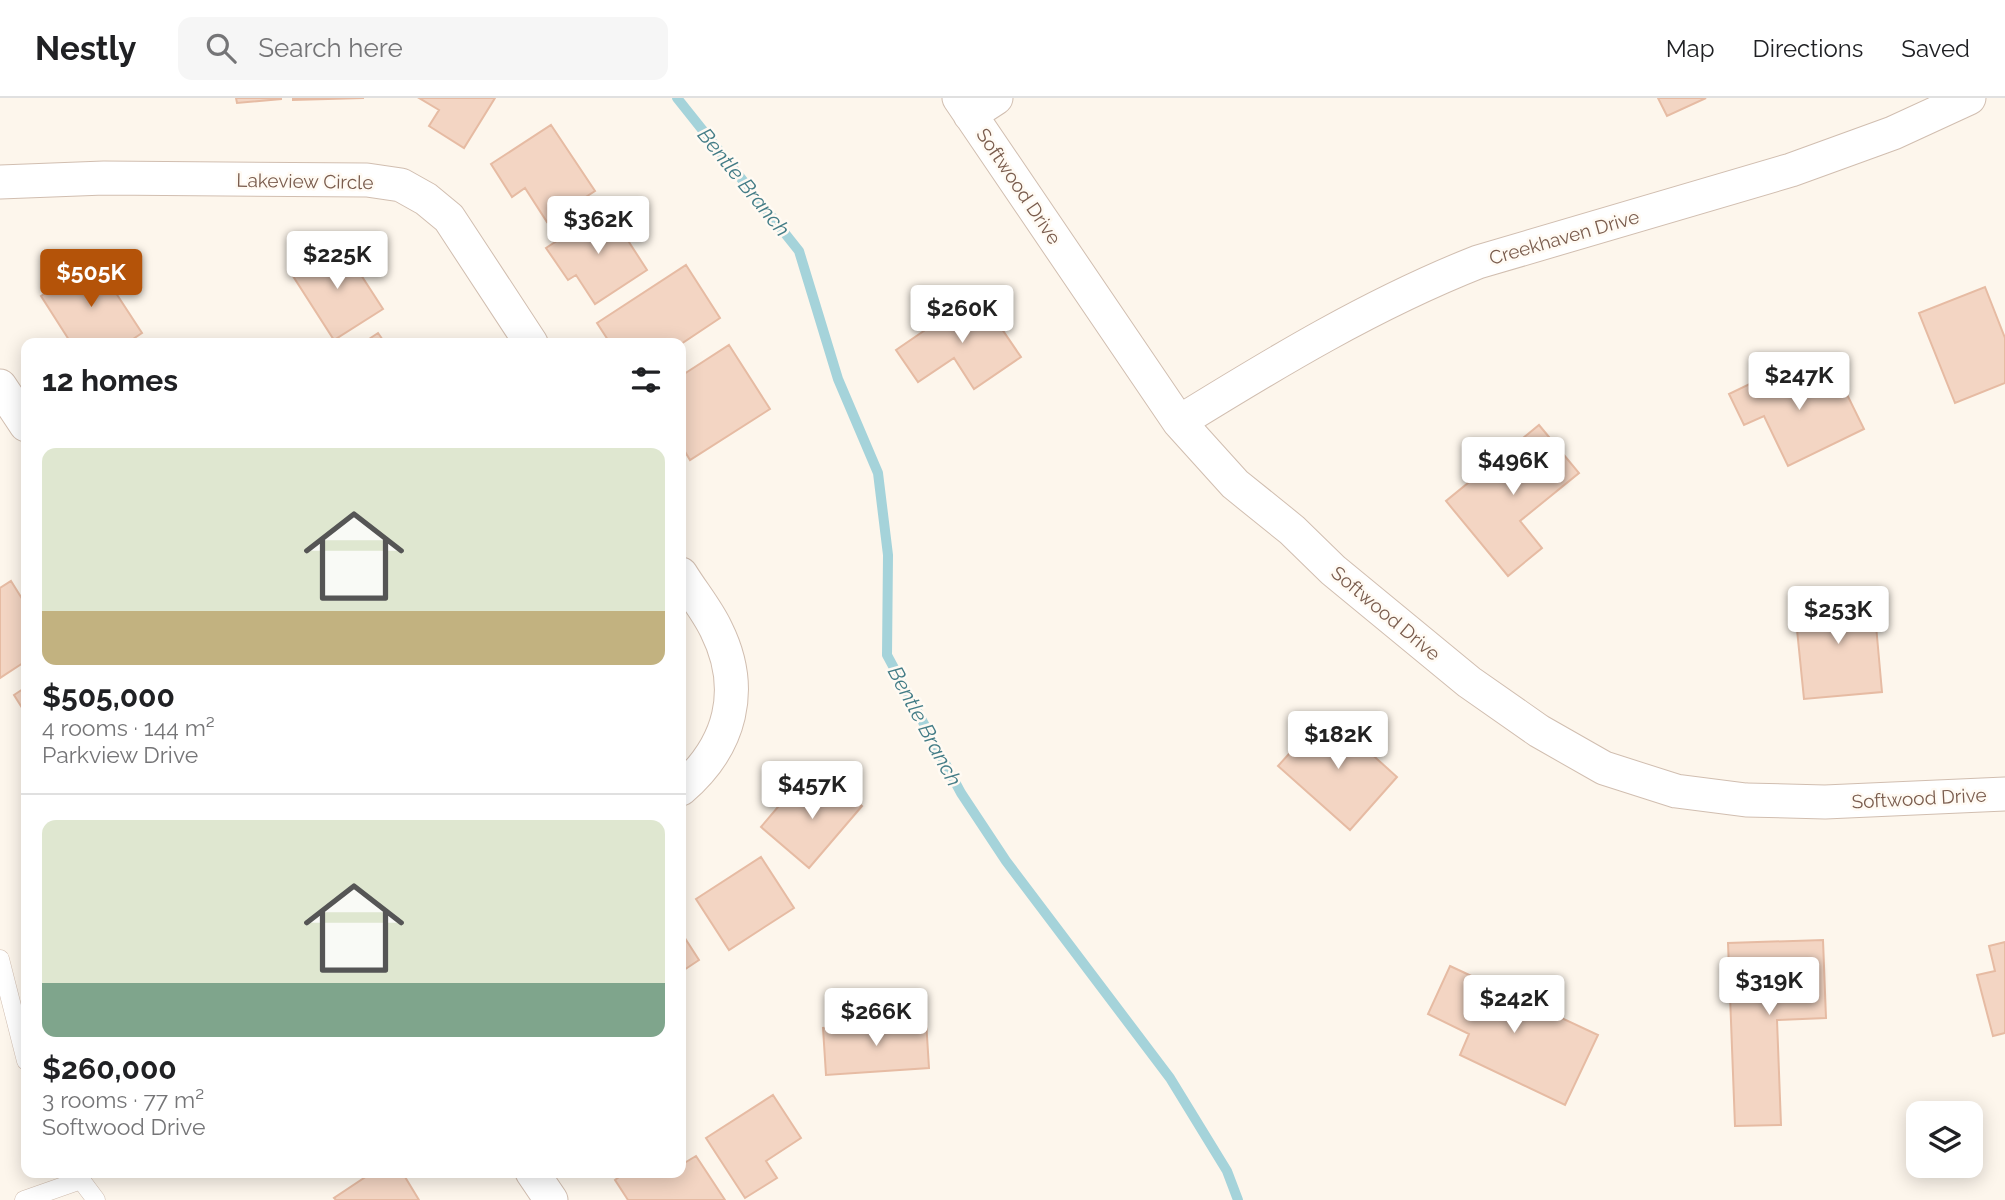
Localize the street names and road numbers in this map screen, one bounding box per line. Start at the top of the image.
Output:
street label: Softwood Drive [972,124,1066,248]
street label: Lakeview Circle [236,169,374,193]
street label: Creekhaven Drive [1486,205,1642,269]
street label: Softwood Drive [1327,561,1445,665]
street label: Softwood Drive [1851,783,1987,813]

